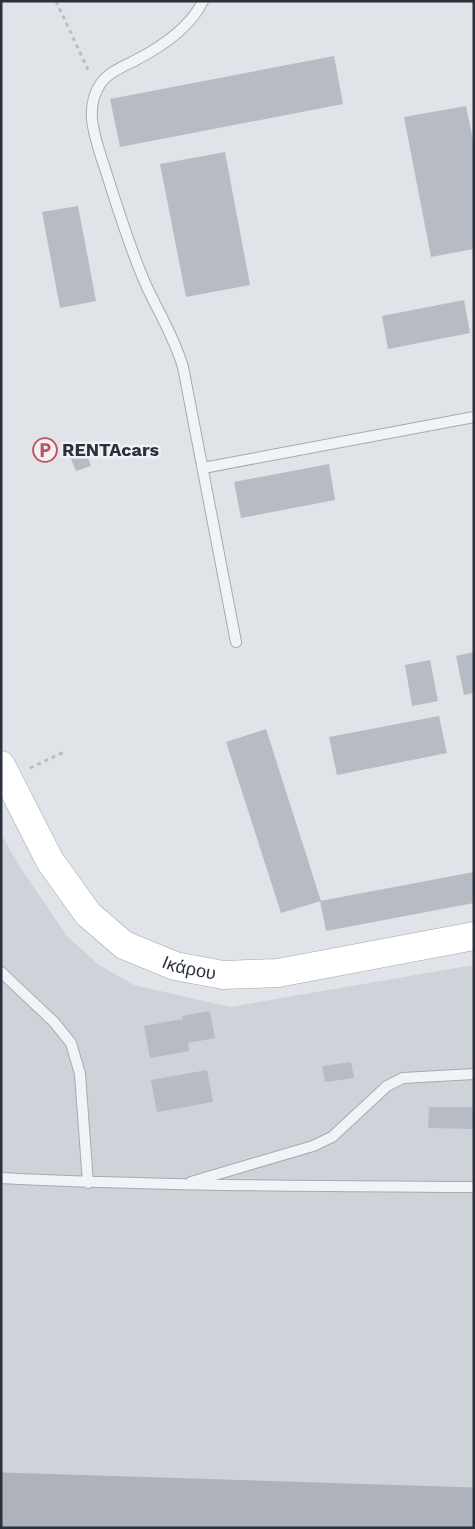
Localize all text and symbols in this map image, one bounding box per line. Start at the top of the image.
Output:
parking icon: RENTAcars [32,437,58,463]
place label: RENTAcars [62,439,160,460]
street label: Ικάρου [159,951,218,983]

